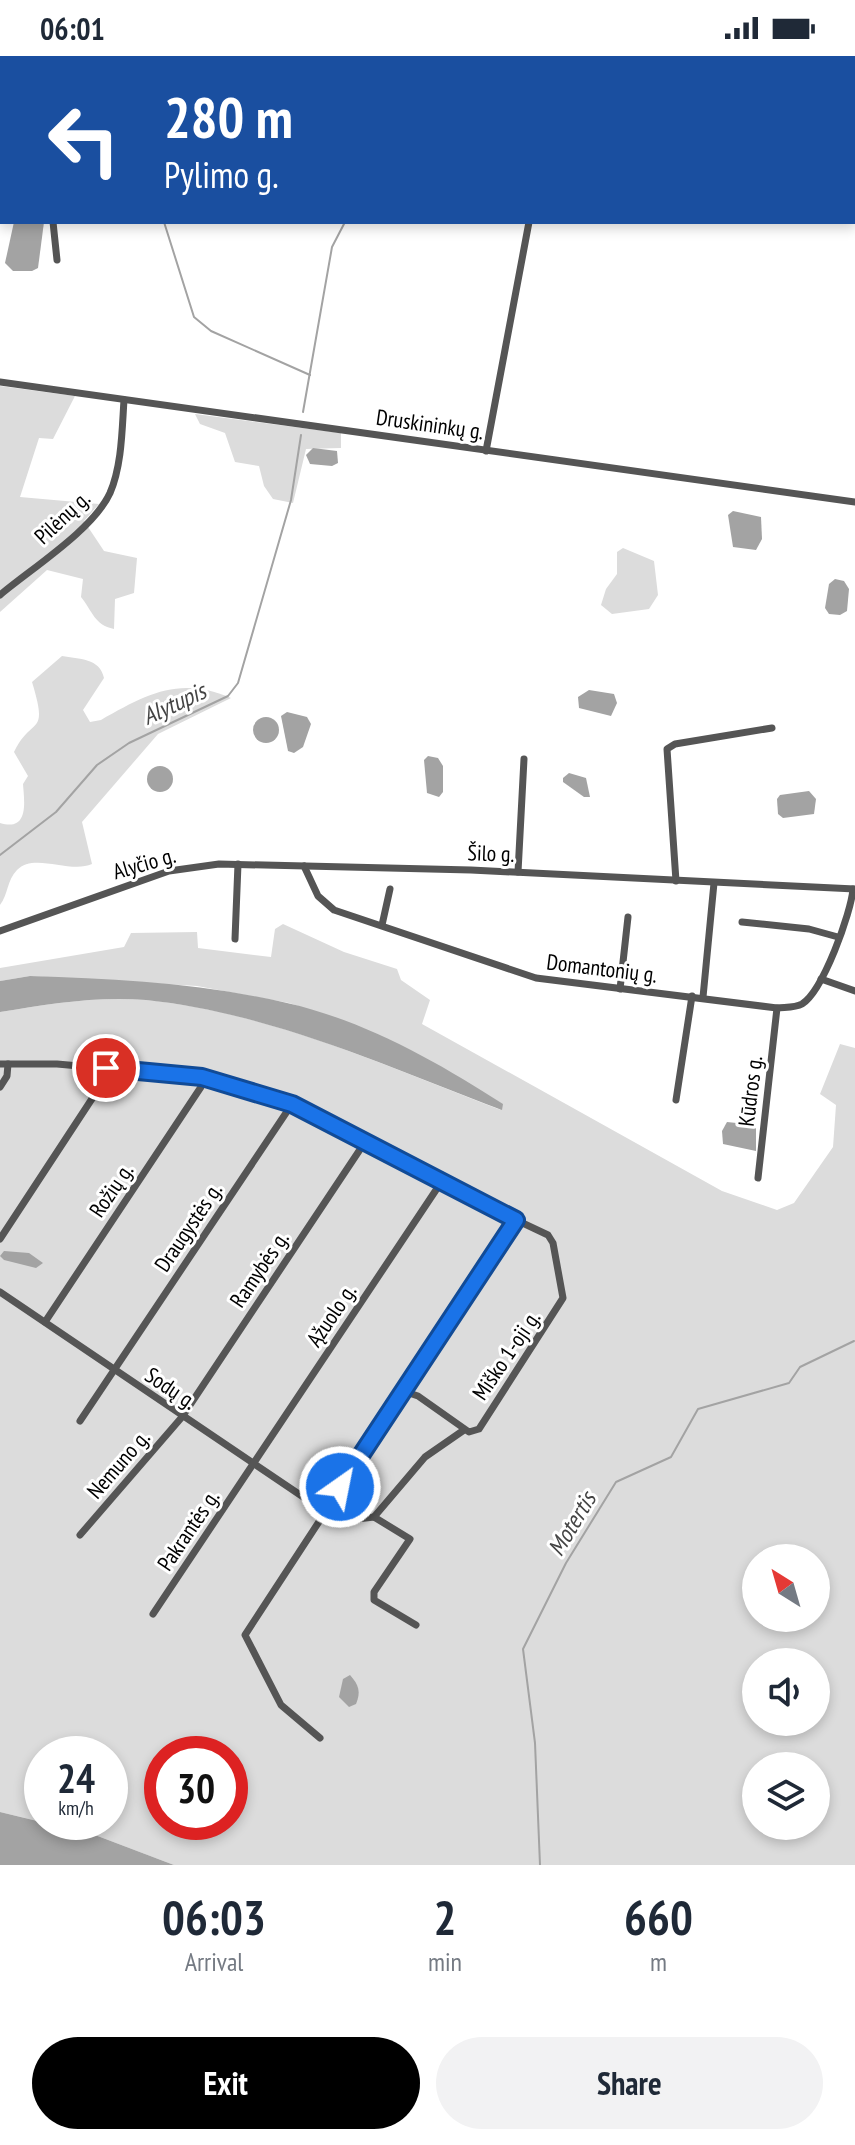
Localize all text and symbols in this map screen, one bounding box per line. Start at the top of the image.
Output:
text: 06:01 [40,9,105,48]
text: 280 m [164,81,293,153]
icon: left [32,88,136,192]
text: Pylimo g. [164,151,279,198]
street label: Druskininkų g. [375,403,486,445]
street label: Pilėnų g. [28,484,96,550]
water label: Alytupis [137,674,213,732]
street label: Šilo g. [467,838,515,868]
street label: Alyčio g. [109,841,179,885]
street label: Domantonių g. [545,947,659,989]
pin [72,1034,140,1102]
icon: arrive [84,1046,128,1090]
street label: Kūdros g. [732,1054,768,1128]
street label: Rožių g. [83,1158,139,1222]
street label: Draugystės g. [148,1177,228,1277]
street label: Ramybės g. [223,1225,295,1313]
street label: Ąžuolo g. [300,1278,362,1352]
street label: Miško 1-oji g. [466,1305,546,1405]
street label: Sodų g. [140,1361,202,1415]
street label: Nemuno g. [81,1424,156,1504]
position arrow [298,1445,382,1529]
street label: Pakrantės g. [151,1484,225,1576]
water label: Motertis [541,1484,604,1561]
north arrow [742,1544,830,1632]
map controls [742,1544,830,1840]
button: sound [742,1648,830,1736]
speed limit sign: 30 [144,1736,248,1840]
text: 24 [57,1752,95,1804]
button: layers [742,1752,830,1840]
text: km/h [58,1795,94,1821]
text: 06:03 [162,1886,266,1948]
text: 2 [434,1886,456,1948]
text: 660 [624,1886,693,1948]
text: Arrival [185,1945,243,1978]
text: min [428,1945,462,1978]
text: m [650,1945,667,1978]
button: Exit [32,2037,420,2129]
button: Share [436,2037,823,2129]

